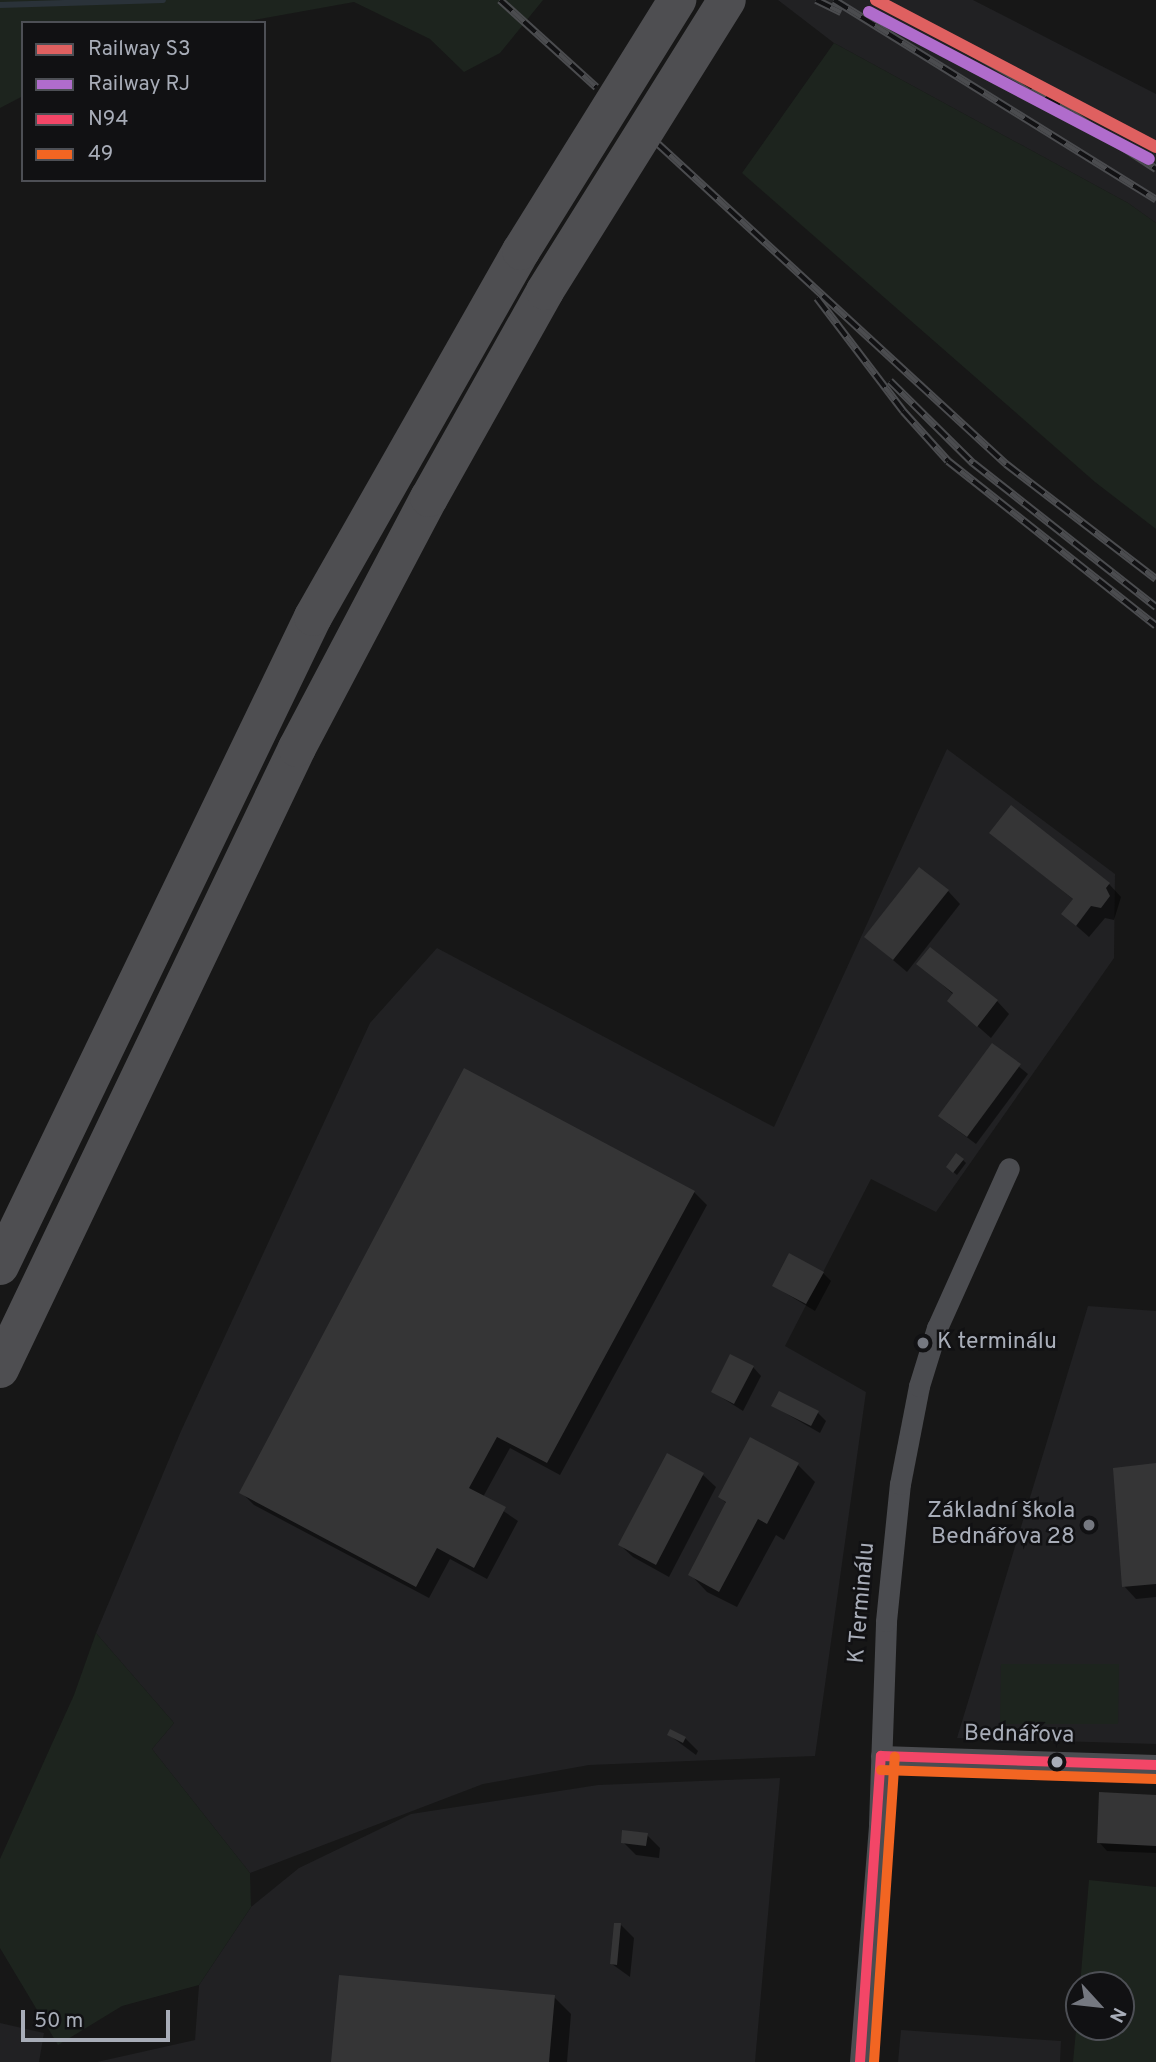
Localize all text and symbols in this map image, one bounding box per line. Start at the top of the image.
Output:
legend [21,21,266,182]
text: Railway S3 [88,36,191,63]
text: Railway RJ [88,71,190,98]
text: N94 [88,106,128,133]
text: 49 [88,141,113,168]
place label: K terminálu [937,1329,1057,1357]
marker: K terminálu [915,1335,931,1351]
place label: Základní škola Bednářova 28 [927,1498,1075,1552]
marker: Základní škola Bednářova 28 [1081,1517,1097,1533]
street label: K Terminálu [844,1541,882,1665]
street label: Bednářova [963,1721,1075,1751]
unlabelled marker [1050,1755,1064,1769]
north arrow [1065,1971,1135,2041]
scale bar [24,1996,173,2040]
text: N [1103,2003,1131,2026]
text: 50 m [34,2008,83,2035]

